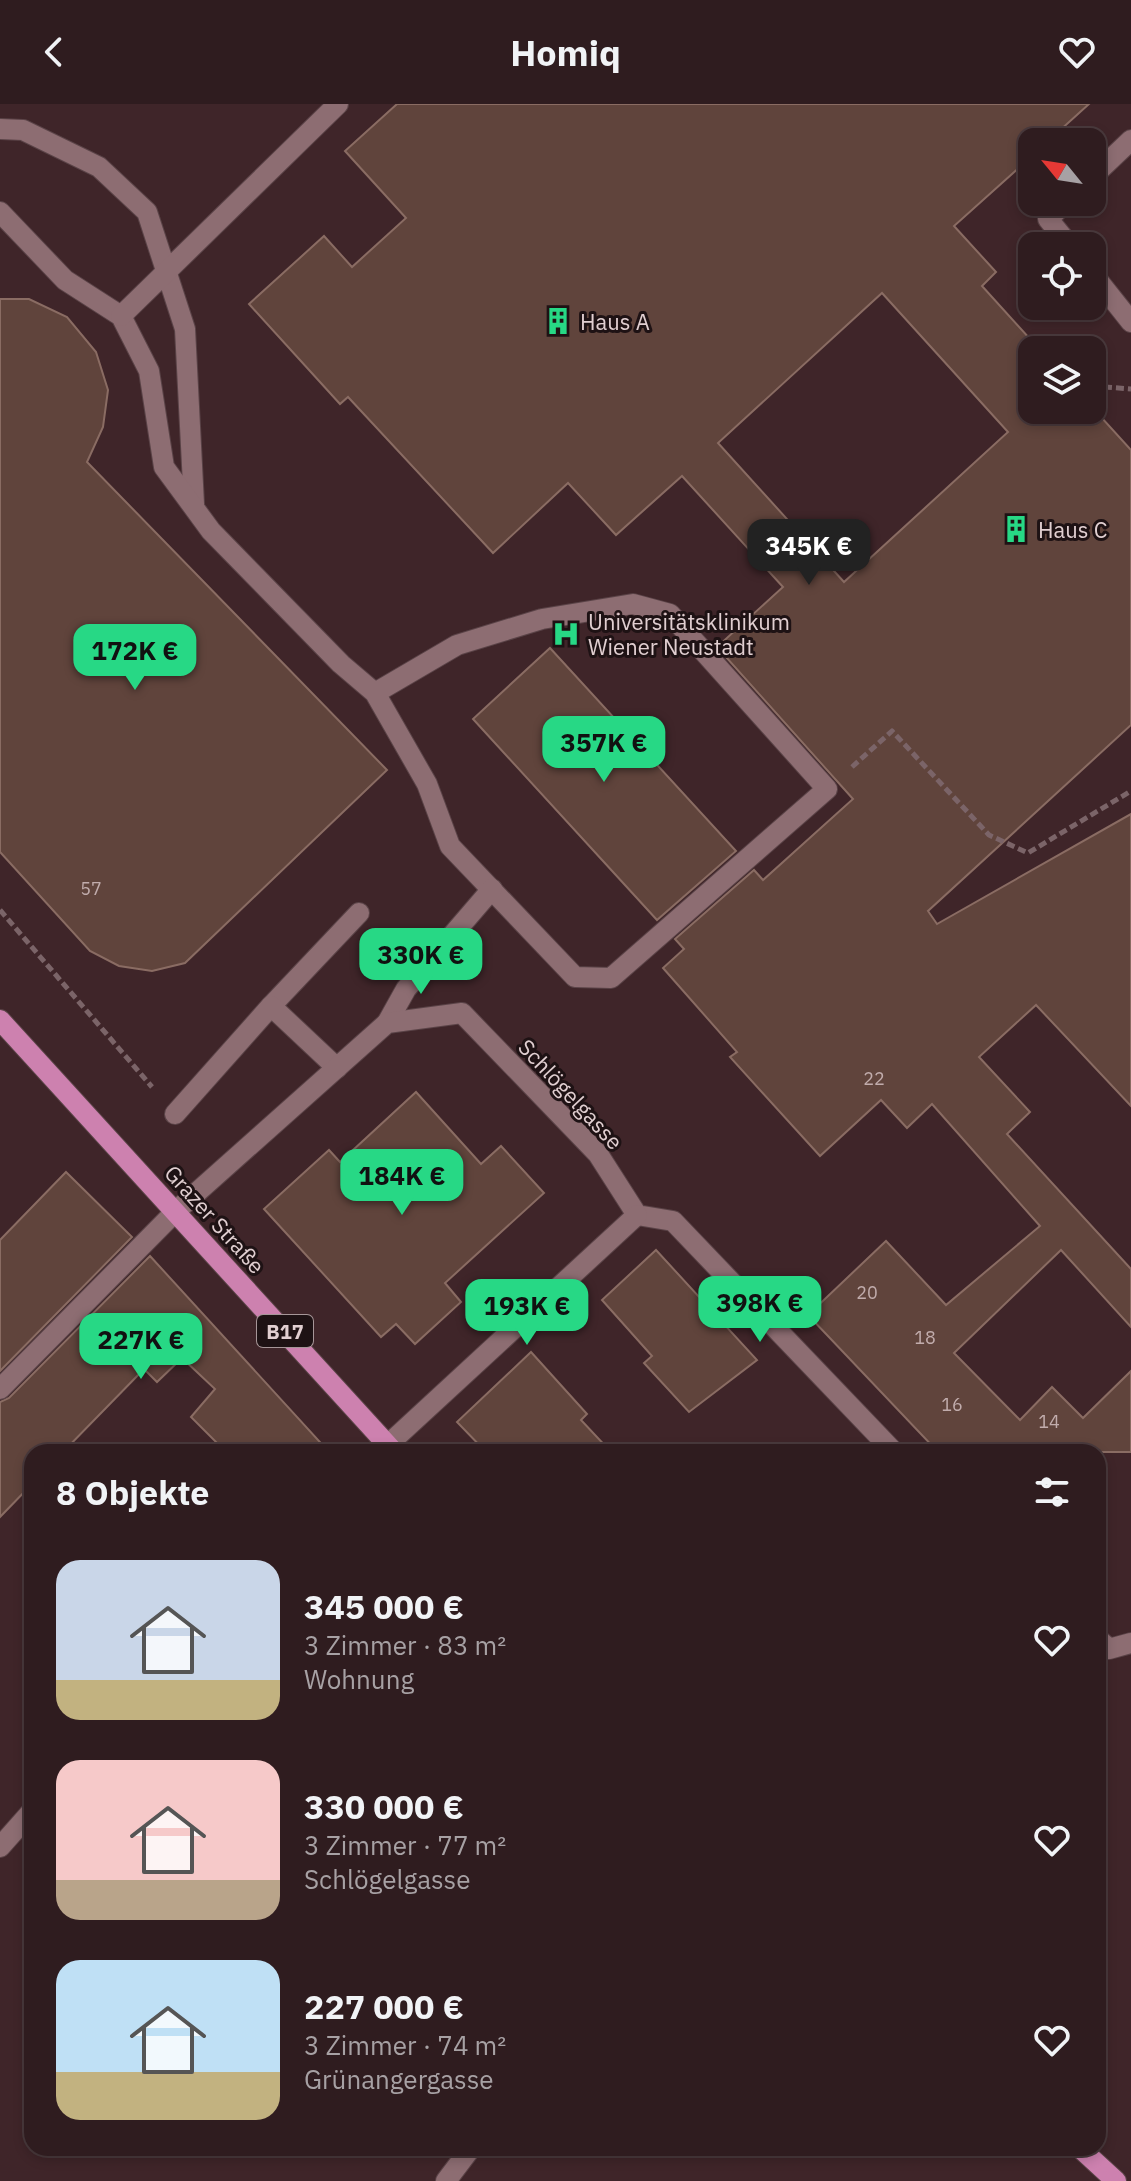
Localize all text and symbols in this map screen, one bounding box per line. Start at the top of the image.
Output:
text: Homiq [510,29,621,76]
icon: back [32,30,76,74]
icon: heart [1055,30,1099,74]
north arrow [1018,128,1106,216]
map controls [1018,128,1106,424]
button: locate [1018,232,1106,320]
building icon: Haus A [543,306,573,336]
place label: Haus A [580,307,650,336]
button: layers [1018,336,1106,424]
building icon: Haus C [1001,514,1031,544]
place label: Haus C [1038,515,1107,544]
pin: 345K € [744,519,874,587]
text: 345K € [765,528,853,562]
place label: Universitätsklinikum Wiener Neustadt [588,607,790,661]
hospital icon: Universitätsklinikum Wiener Neustadt [551,619,581,649]
pin: 172K € [70,624,200,692]
text: 172K € [91,633,179,667]
pin: 357K € [539,716,669,784]
text: 357K € [560,725,648,759]
house number: 57 [80,877,102,900]
pin: 330K € [356,928,486,996]
text: 330K € [377,937,465,971]
street label: Schlögelgasse [512,1033,630,1155]
house number: 22 [863,1067,885,1090]
pin: 184K € [337,1149,467,1217]
street label: Grazer Straße [158,1158,272,1280]
text: 184K € [358,1158,446,1192]
pin: 398K € [695,1276,825,1344]
pin: 193K € [462,1279,592,1347]
house number: 20 [856,1281,878,1304]
text: 398K € [716,1285,804,1319]
text: 193K € [483,1288,571,1322]
pin: 227K € [76,1313,206,1381]
road number: B17 [257,1315,313,1347]
text: 227K € [97,1322,185,1356]
house number: 18 [914,1326,936,1349]
house number: 16 [941,1393,963,1416]
house number: 14 [1038,1410,1060,1433]
text: 8 Objekte [56,1470,209,1514]
icon: filters [1030,1470,1074,1514]
text: 345 000 € [304,1584,464,1628]
icon: home [120,1592,216,1688]
icon: heart [1030,1618,1074,1662]
text: 3 Zimmer · 83 m² [304,1628,506,1662]
text: Wohnung [304,1662,414,1696]
text: 330 000 € [304,1784,464,1828]
icon: home [120,1792,216,1888]
icon: heart [1030,1818,1074,1862]
text: 3 Zimmer · 77 m² [304,1828,506,1862]
text: Schlögelgasse [304,1862,470,1896]
text: 227 000 € [304,1984,464,2028]
icon: home [120,1992,216,2088]
icon: heart [1030,2018,1074,2062]
text: 3 Zimmer · 74 m² [304,2028,506,2062]
text: Grünangergasse [304,2062,494,2096]

